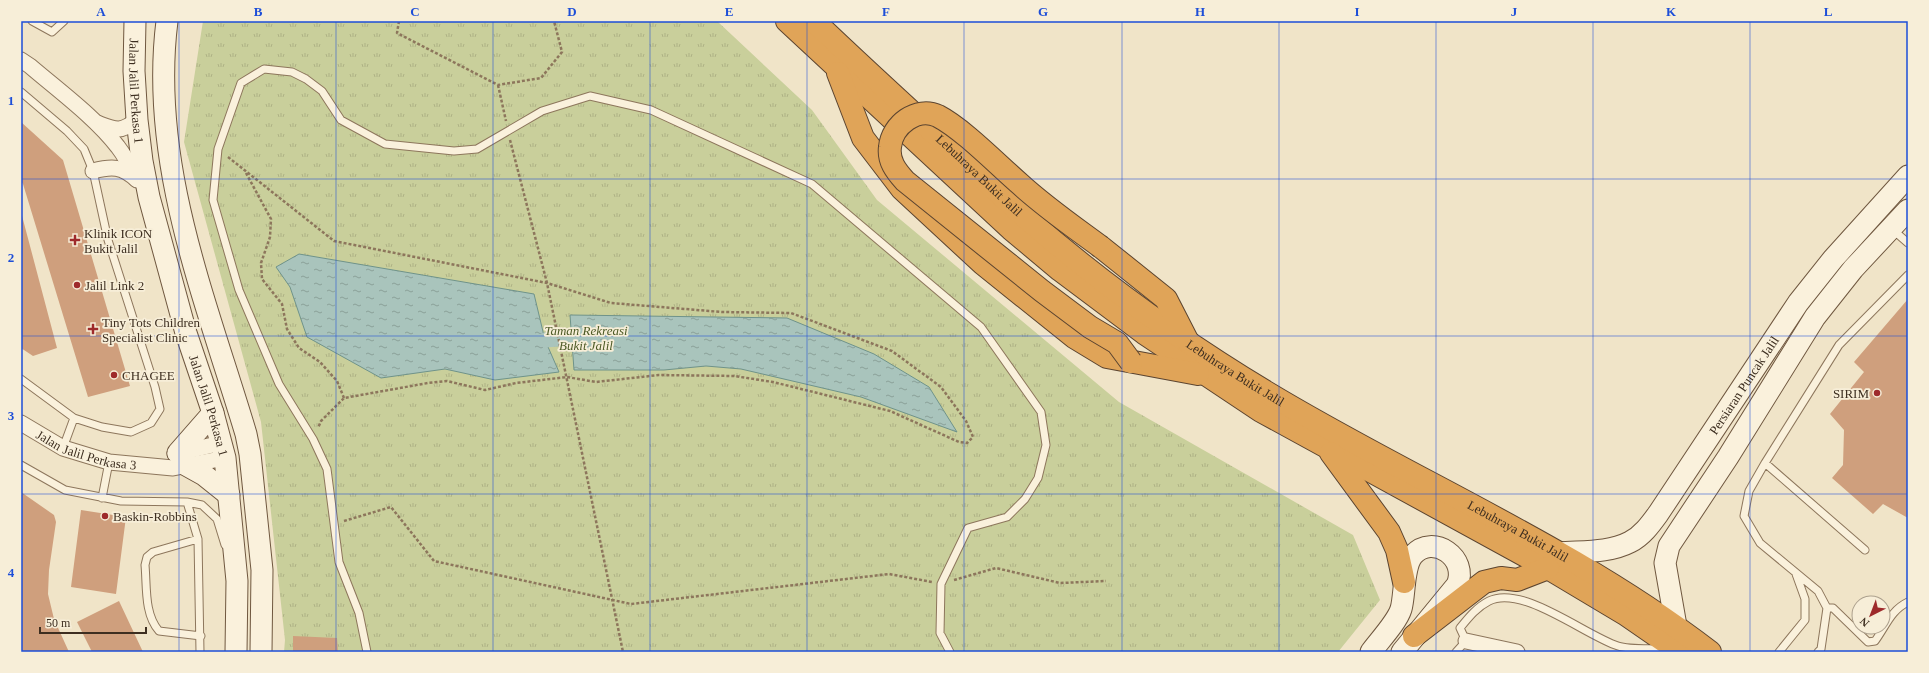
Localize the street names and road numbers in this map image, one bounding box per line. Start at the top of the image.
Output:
street label: Jalan Jalil Perkasa 1 [126,38,147,144]
street label: Lebuhraya Bukit Jalil [933,131,1026,220]
street label: Persiaran Puncak Jalil [1706,333,1782,437]
street label: Lebuhraya Bukit Jalil [1184,336,1287,409]
street label: Jalan Jalil Perkasa 1 [186,353,231,458]
street label: Jalan Jalil Perkasa 3 [34,427,137,473]
street label: Lebuhraya Bukit Jalil [1465,497,1571,565]

